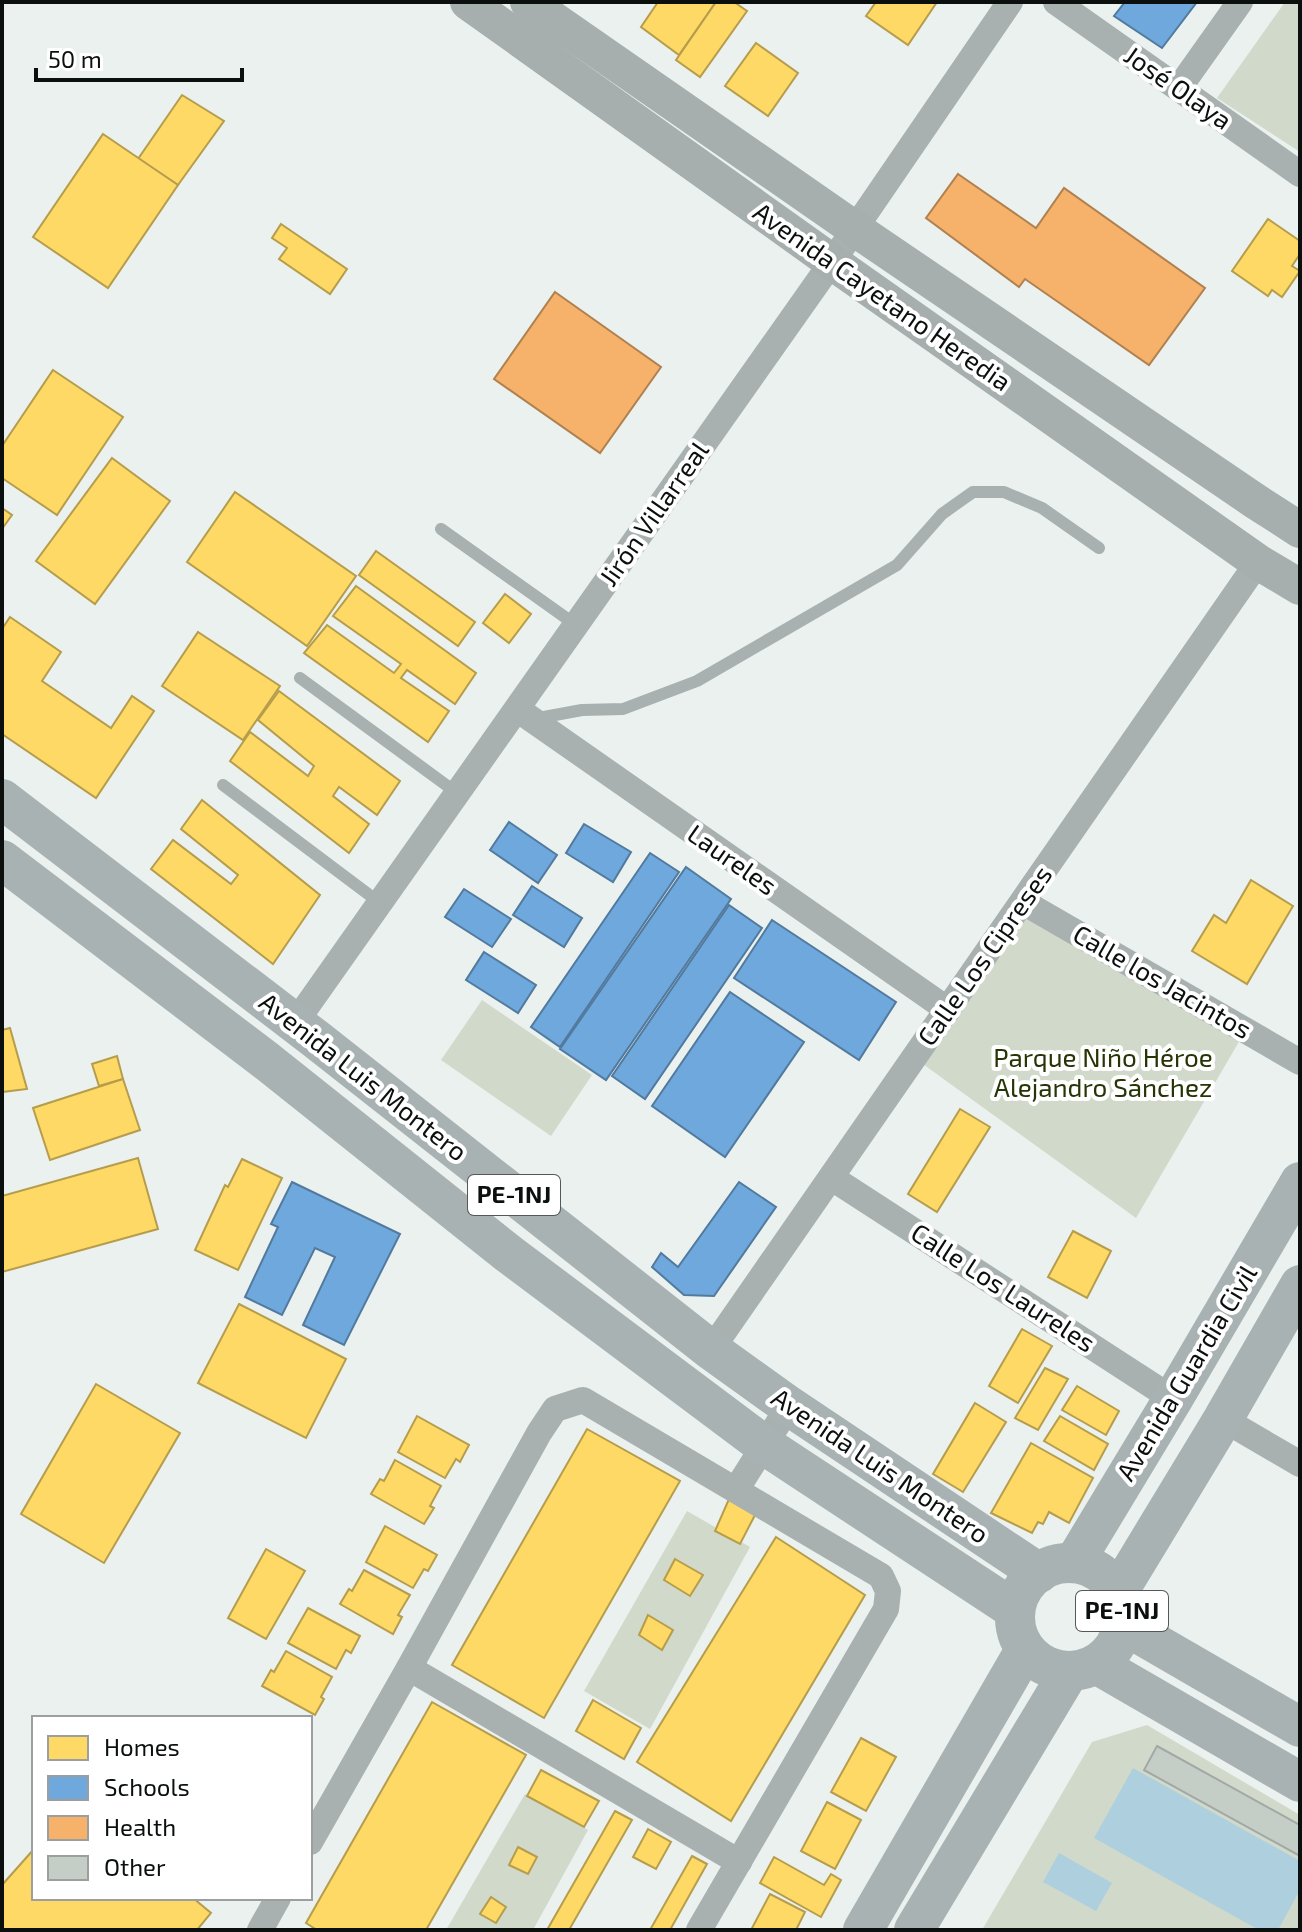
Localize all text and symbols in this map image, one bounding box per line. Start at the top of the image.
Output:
scale bar [36,32,242,82]
street label: José Olaya [1119,39,1238,135]
text: 50 m [48,44,102,73]
street label: Avenida Cayetano Heredia [748,195,1018,397]
street label: Jirón Villarreal [592,435,714,591]
street label: Laureles [682,817,783,901]
street label: Calle Los Cipreses [910,859,1057,1051]
street label: Calle los Jacintos [1068,917,1257,1044]
street label: Avenida Luis Montero [254,985,474,1166]
park label: Parque Niño Héroe Alejandro Sánchez [993,1041,1213,1102]
road number: PE-1NJ [468,1175,560,1215]
street label: Calle Los Laureles [906,1216,1101,1358]
street label: Avenida Guardia Civil [1109,1259,1262,1486]
street label: Avenida Luis Montero [767,1381,995,1549]
road number: PE-1NJ [1076,1591,1168,1631]
legend [32,1716,312,1900]
text: Homes [104,1732,180,1761]
text: Schools [104,1772,190,1801]
text: Health [104,1812,176,1841]
text: Other [104,1852,166,1881]

